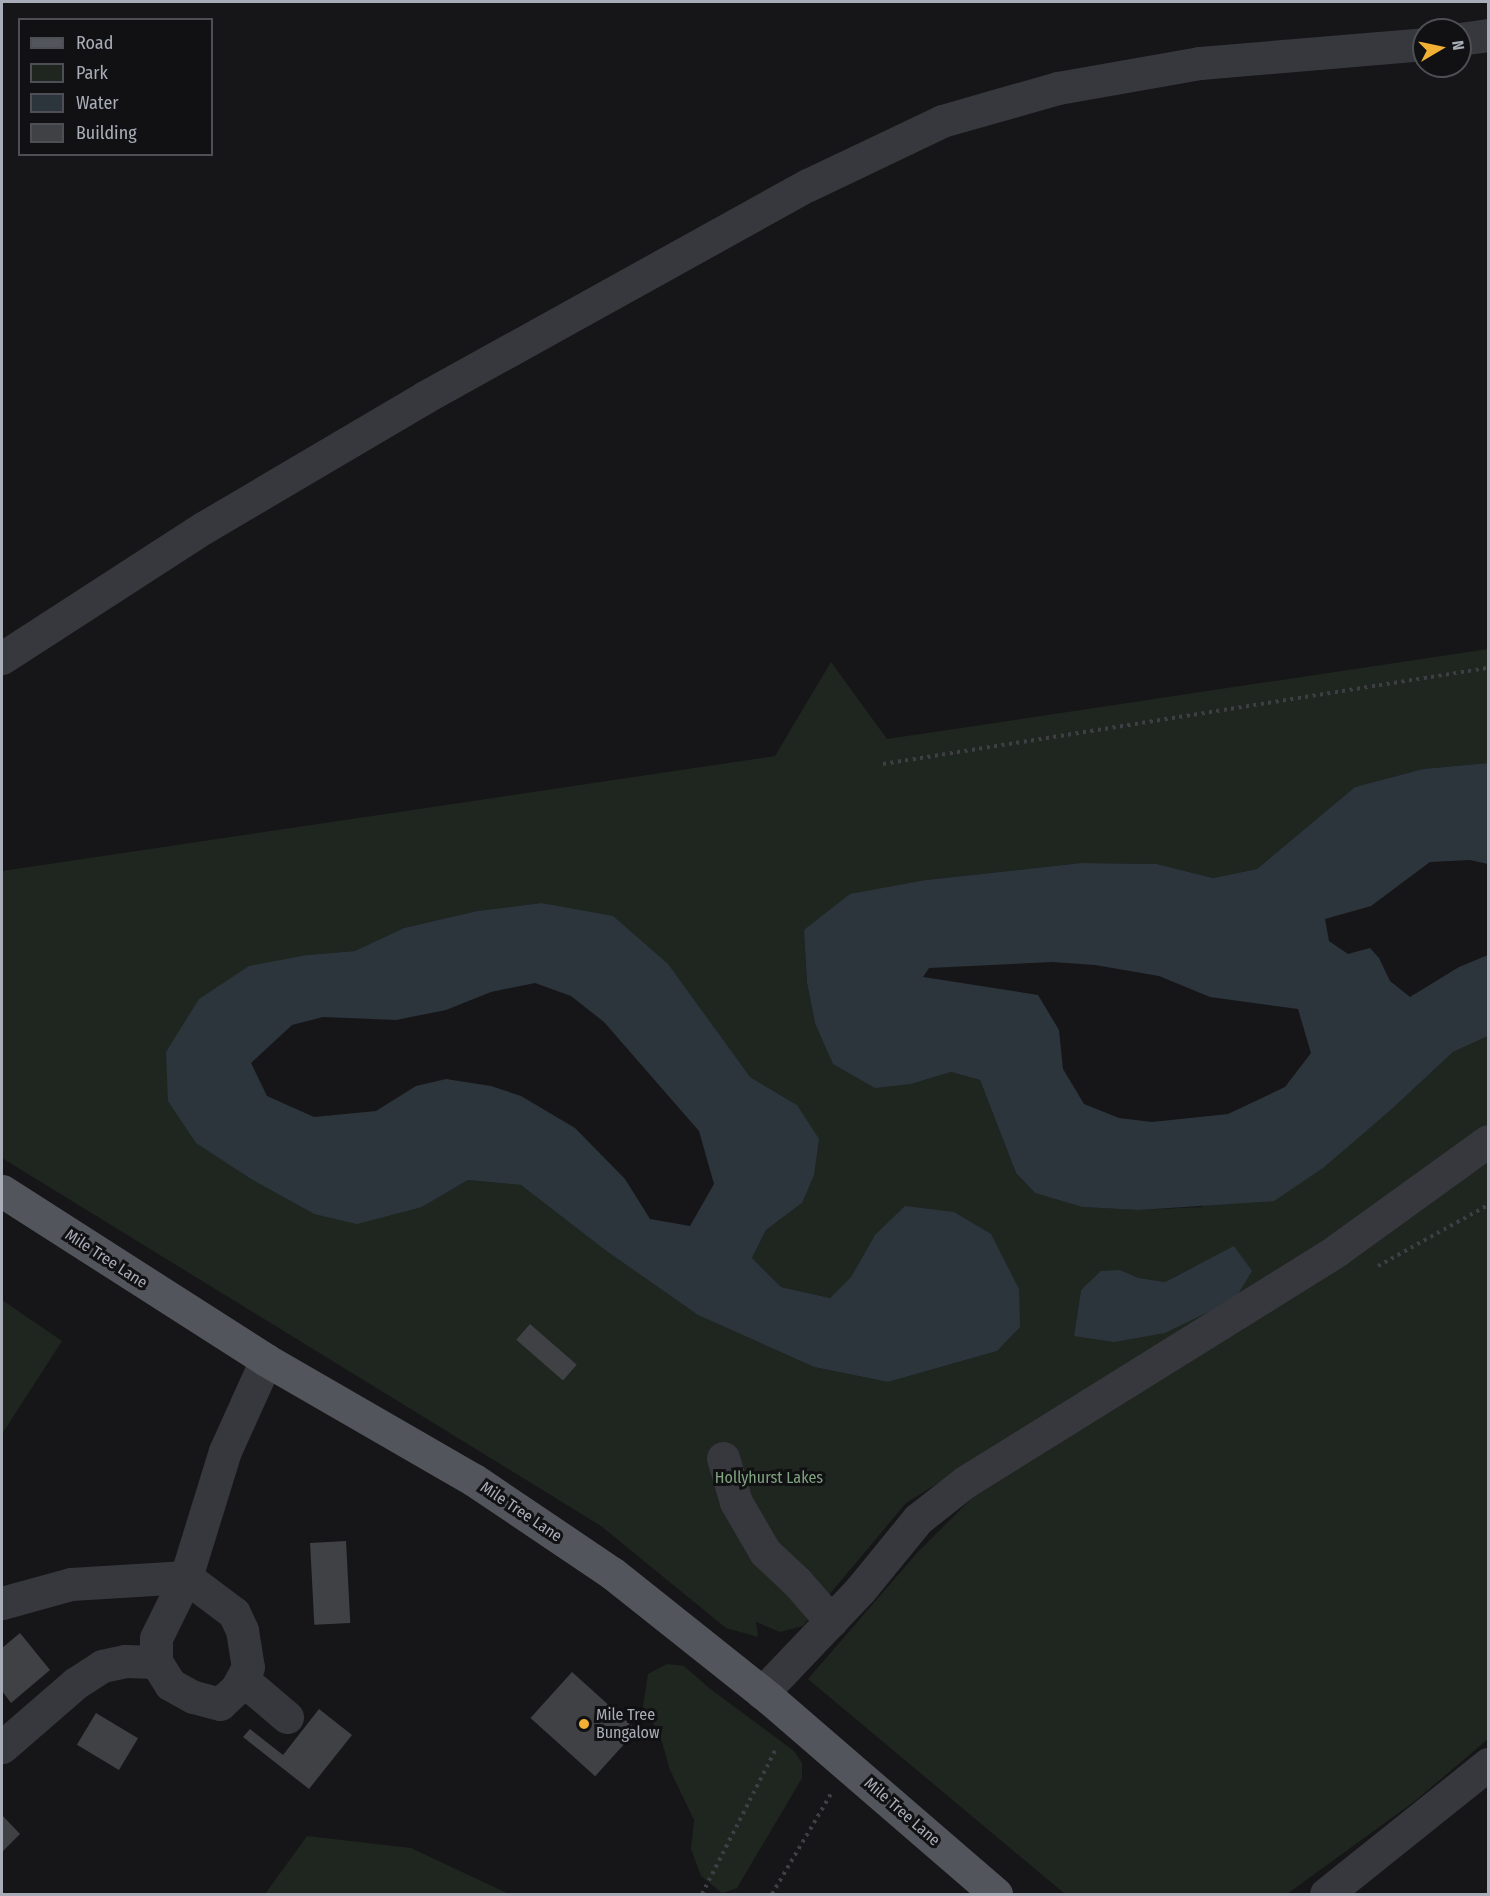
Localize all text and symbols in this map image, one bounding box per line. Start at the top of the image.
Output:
legend [18,18,213,156]
north arrow [1412,18,1472,78]
text: Road [76,32,113,54]
text: N [1448,39,1468,52]
text: Park [76,62,108,84]
text: Water [76,92,119,114]
text: Building [76,122,137,144]
street label: Mile Tree Lane [61,1225,151,1293]
park label: Hollyhurst Lakes [715,1468,823,1488]
street label: Mile Tree Lane [477,1478,565,1546]
place label: Mile Tree Bungalow [596,1705,659,1743]
marker: Mile Tree Bungalow [577,1717,591,1731]
street label: Mile Tree Lane [860,1774,944,1850]

